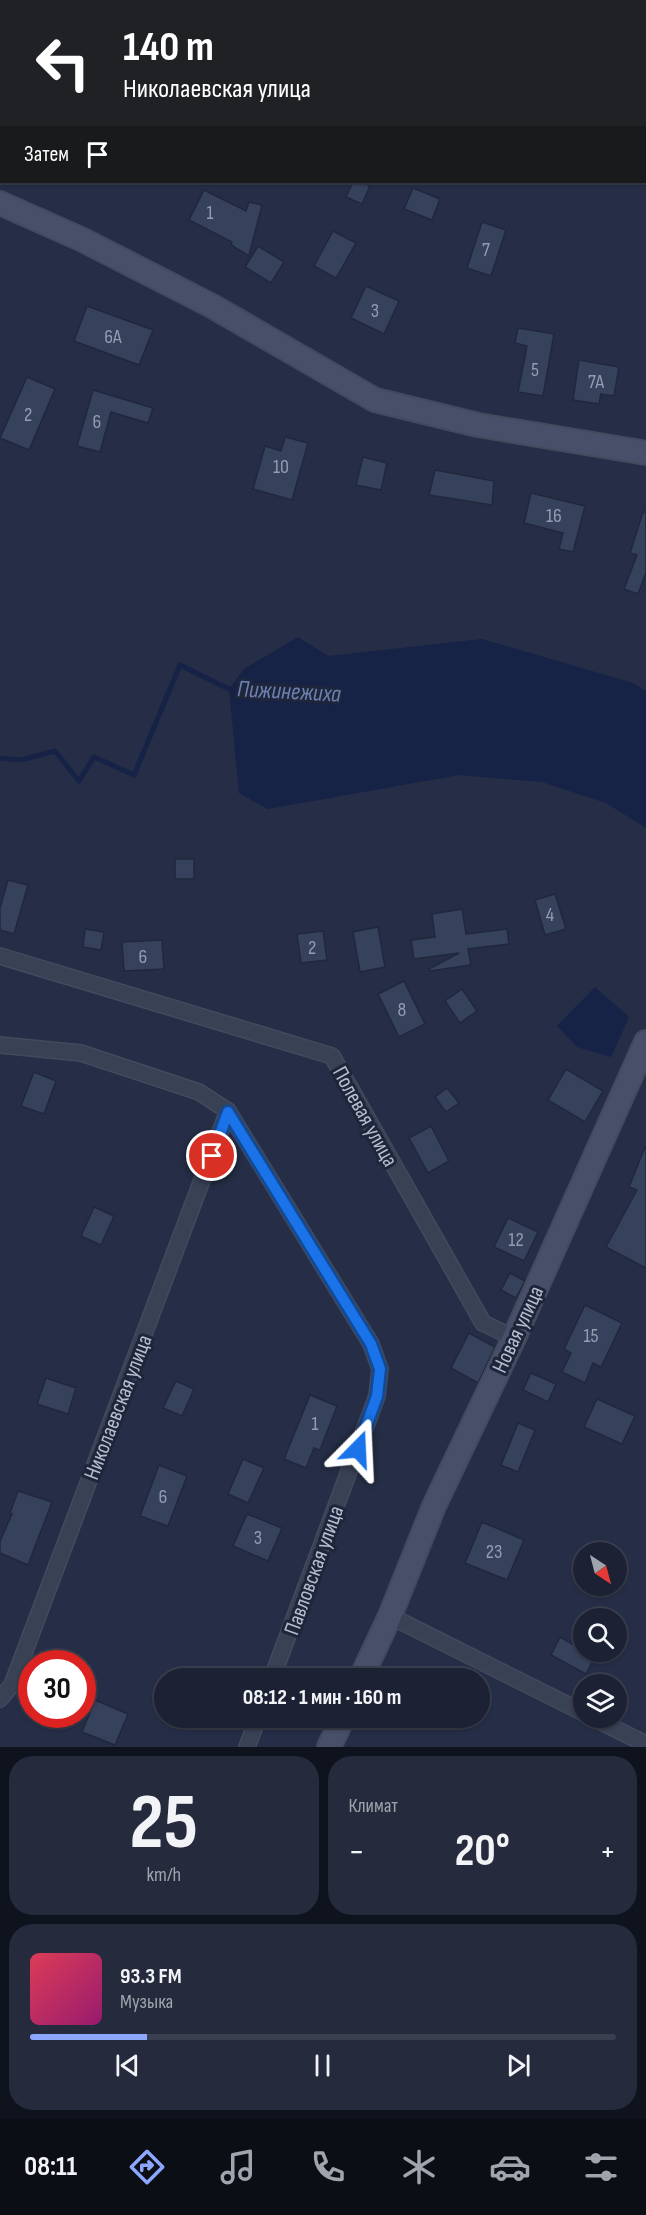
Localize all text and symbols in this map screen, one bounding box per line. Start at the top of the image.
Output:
text: 140 m [123,22,214,73]
icon: left [24,24,102,102]
text: Николаевская улица [123,73,311,105]
icon: arrive [81,138,114,171]
text: Затем [24,141,69,168]
house number: 1 [207,201,214,225]
house number: 7 [482,238,490,262]
house number: 3 [371,299,379,323]
house number: 6А [104,325,122,349]
house number: 5 [531,358,539,382]
house number: 7А [588,370,605,394]
house number: 2 [24,403,32,427]
house number: 6 [93,410,101,434]
house number: 10 [273,455,289,479]
house number: 16 [546,504,562,528]
water label: Пижинежиха [236,674,342,709]
house number: 4 [546,903,554,927]
house number: 2 [308,936,316,960]
house number: 6 [139,945,147,969]
house number: 8 [398,998,406,1022]
street label: Полевая улица [326,1062,403,1172]
pin [186,1130,237,1181]
icon: arrive [195,1139,228,1172]
house number: 12 [508,1228,524,1252]
street label: Новая улица [487,1282,550,1377]
house number: 15 [583,1324,599,1348]
street label: Николаевская улица [78,1331,158,1484]
house number: 1 [312,1412,319,1436]
position arrow [326,1417,390,1481]
house number: 6 [159,1485,167,1509]
street label: Павловская улица [279,1502,350,1639]
house number: 3 [254,1526,262,1550]
house number: 23 [486,1540,502,1564]
north arrow [573,1542,627,1596]
map controls [573,1542,627,1728]
button: search [573,1608,627,1662]
speed limit sign: 30 [18,1650,96,1728]
button: layers [573,1674,627,1728]
text: 08:12 · 1 мин · 160 m [243,1684,401,1711]
text: 25 [130,1777,198,1870]
text: Климат [349,1794,398,1818]
text: 20° [455,1824,510,1879]
text: − [349,1832,365,1872]
text: + [600,1832,616,1872]
text: km/h [146,1863,181,1887]
text: 93.3 FM [120,1963,182,1990]
text: Музыка [120,1990,173,2014]
icon: previous [111,2049,144,2082]
icon: pause [306,2049,339,2082]
icon: next [502,2049,535,2082]
icon: directions [126,2146,168,2188]
icon: music [217,2146,259,2188]
icon: phone [307,2146,349,2188]
icon: climate [398,2146,440,2188]
icon: car [489,2146,531,2188]
icon: filters [580,2146,622,2188]
text: 08:11 [24,2151,77,2183]

